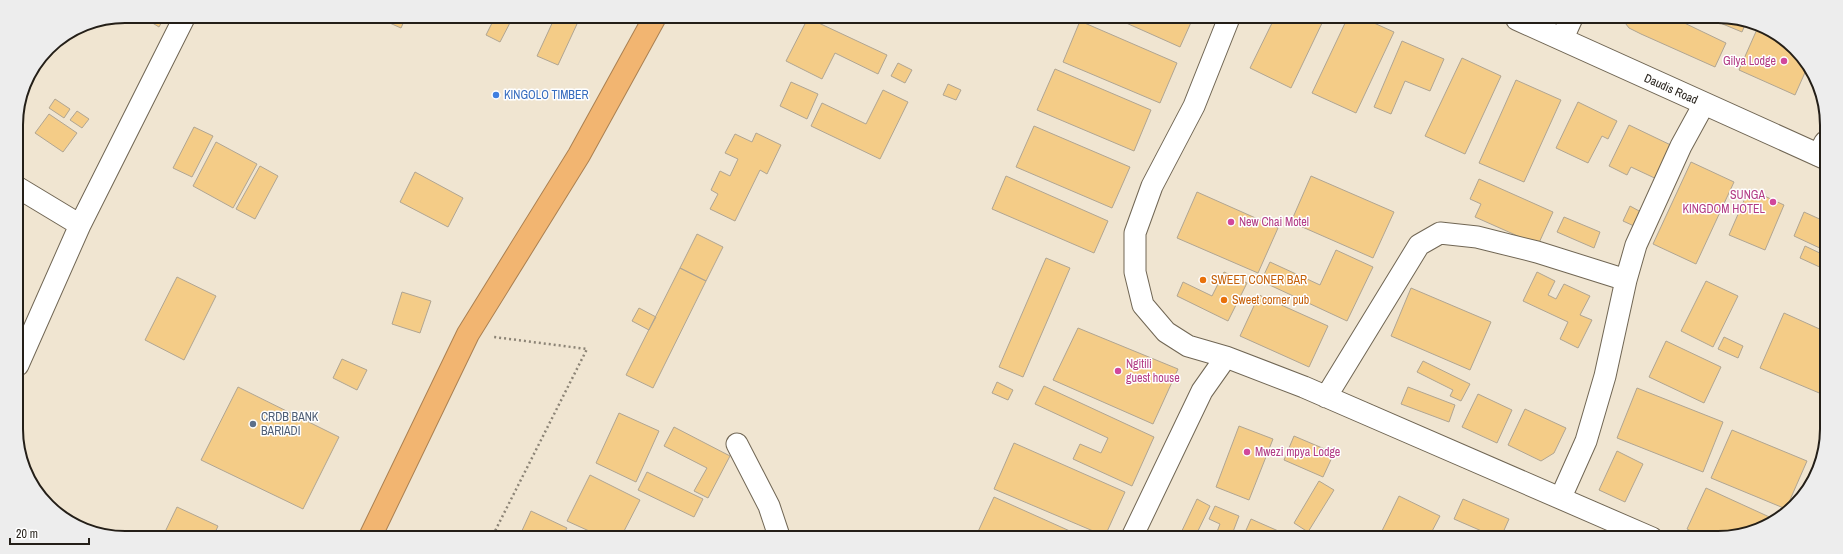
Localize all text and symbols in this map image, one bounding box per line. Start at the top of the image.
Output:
place label: Gilya Lodge [1723,53,1776,69]
marker: Gilya Lodge [1779,56,1789,66]
street label: Daudis Road [1642,70,1700,108]
place label: KINGOLO TIMBER [504,87,589,103]
marker: KINGOLO TIMBER [491,90,501,100]
place label: SUNGA KINGDOM HOTEL [1682,187,1766,217]
marker: SUNGA KINGDOM HOTEL [1768,197,1778,207]
place label: New Chai Motel [1239,214,1309,230]
marker: New Chai Motel [1226,217,1236,227]
place label: SWEET CONER BAR [1211,272,1307,288]
marker: SWEET CONER BAR [1198,275,1208,285]
place label: Sweet corner pub [1232,292,1309,308]
marker: Sweet corner pub [1219,295,1229,305]
place label: Ngitili guest house [1126,356,1180,386]
marker: Ngitili guest house [1113,366,1123,376]
place label: CRDB BANK BARIADI [261,409,319,439]
marker: CRDB BANK BARIADI [248,419,258,429]
place label: Mwezi mpya Lodge [1255,444,1340,460]
marker: Mwezi mpya Lodge [1242,447,1252,457]
scale bar [10,520,89,546]
text: 20 m [16,526,38,542]

